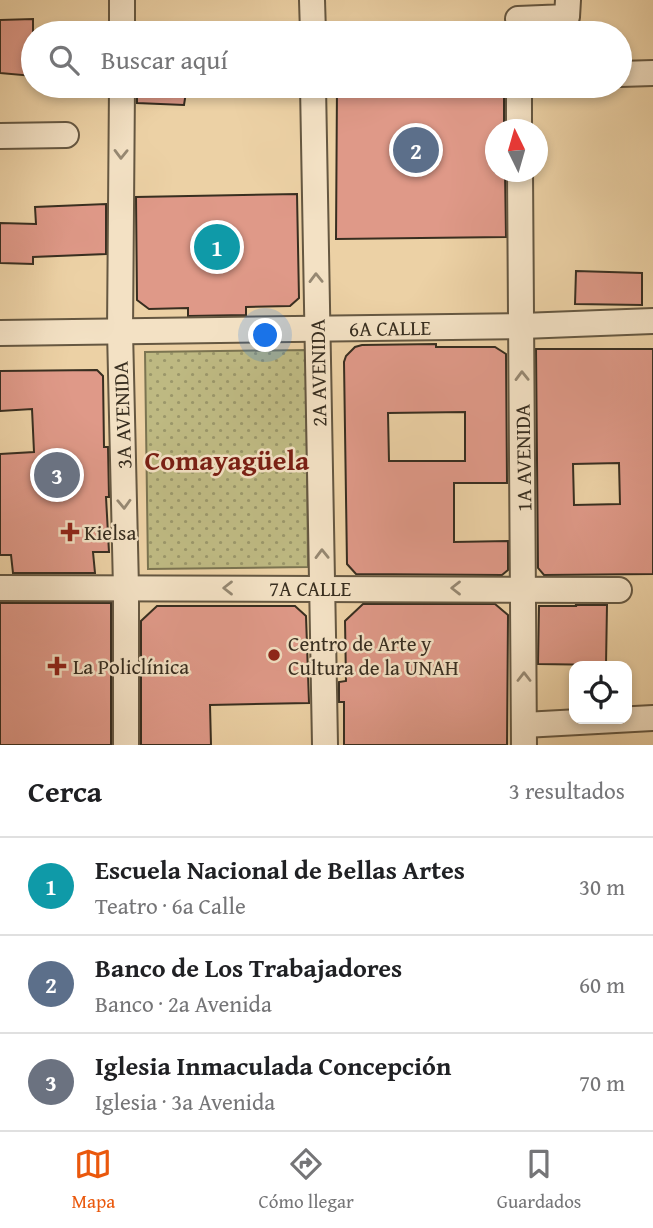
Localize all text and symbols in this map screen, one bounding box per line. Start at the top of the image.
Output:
search box [21,21,632,98]
text: Buscar aquí [101,40,228,79]
icon: search [45,41,83,79]
north arrow [485,119,548,182]
pin: 2 [393,124,439,176]
one-way arrow [113,149,129,160]
pin: 1 [194,221,240,273]
one-way arrow [308,272,324,283]
street label: 6A CALLE [349,312,432,344]
your location [248,318,282,352]
street label: 2A AVENIDA [302,318,334,427]
street label: 3A AVENIDA [105,360,139,470]
one-way arrow [514,370,530,381]
street label: 1A AVENIDA [507,403,539,512]
district label: Comayagüela [145,439,310,480]
pin: 3 [34,449,80,501]
one-way arrow [116,499,132,510]
place label: Kielsa [84,517,136,548]
marker: Kielsa [62,524,78,540]
one-way arrow [314,549,329,560]
street label: 7A CALLE [269,573,351,604]
one-way arrow [223,580,233,596]
one-way arrow [450,580,461,596]
place label: Centro de Arte y Cultura de la UNAH [288,628,459,683]
marker: Centro de Arte y Cultura de la UNAH [266,647,282,663]
place label: La Policlínica [73,651,189,682]
marker: La Policlínica [47,656,67,676]
map controls [569,661,632,724]
button: locate [569,661,632,724]
one-way arrow [516,671,532,682]
text: Cerca [28,769,102,813]
text: 3 resultados [509,774,625,807]
text: Escuela Nacional de Bellas Artes [95,850,465,889]
text: 1 [45,870,57,903]
text: 30 m [579,870,625,903]
text: Teatro · 6a Calle [95,889,246,922]
text: Banco de Los Trabajadores [95,948,402,987]
text: 2 [45,968,57,1001]
text: 60 m [579,968,625,1001]
text: Banco · 2a Avenida [95,987,272,1020]
text: Iglesia Inmaculada Concepción [95,1046,451,1085]
text: 3 [45,1066,57,1099]
text: 70 m [579,1066,625,1099]
text: Iglesia · 3a Avenida [95,1085,275,1118]
tab: Mapa [72,1145,115,1215]
tab: Cómo llegar [258,1145,354,1215]
tab: Guardados [497,1145,581,1215]

